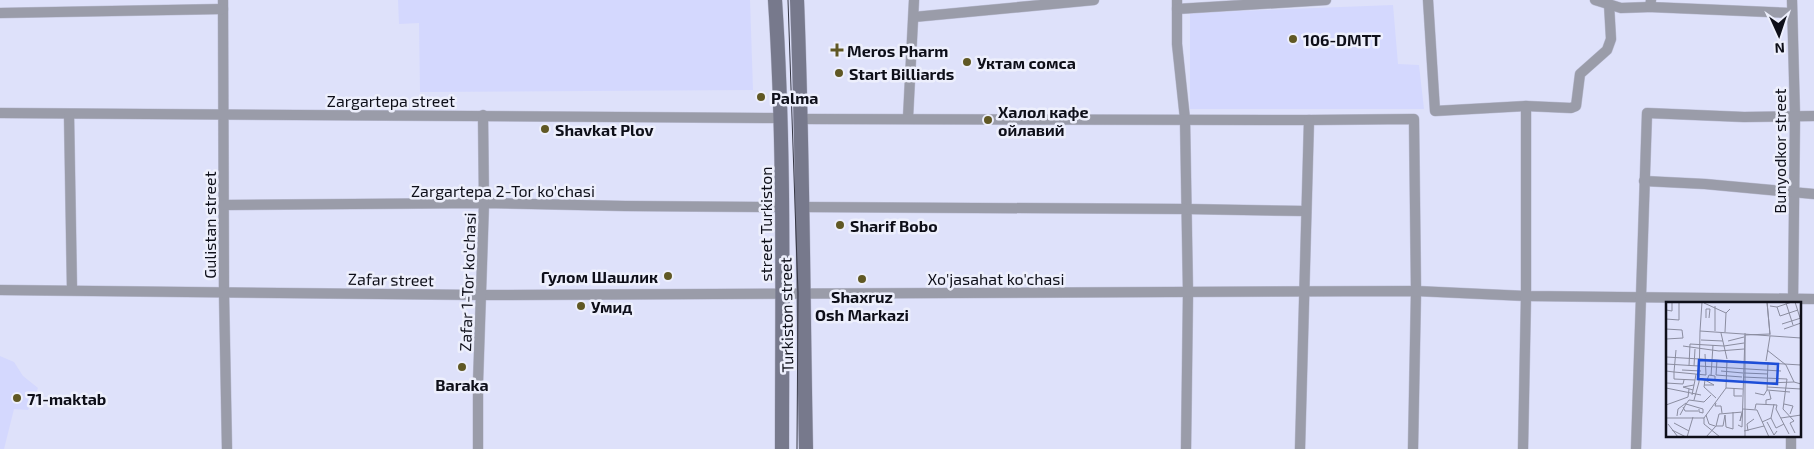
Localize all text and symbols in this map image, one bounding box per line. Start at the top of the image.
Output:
north arrow [1754,10,1804,60]
place label: 106-DMTT [1303,30,1381,49]
marker: 106-DMTT [1287,33,1299,45]
text: N [1774,40,1785,57]
place label: Meros Pharm [847,41,948,60]
marker: Meros Pharm [831,44,843,56]
place label: Уктам сомса [977,53,1076,72]
marker: Уктам сомса [961,56,973,68]
place label: Start Billiards [849,64,954,83]
marker: Start Billiards [833,67,845,79]
place label: Palma [771,88,818,107]
street label: Bunyodkor street [1770,88,1789,214]
street label: Zargartepa street [327,91,455,110]
marker: Palma [755,91,767,103]
place label: Халол кафе ойлавий [998,102,1089,139]
marker: Халол кафе ойлавий [982,114,994,126]
place label: Shavkat Plov [555,120,654,139]
marker: Shavkat Plov [539,123,551,135]
street label: street Turkiston [756,166,775,282]
street label: Gulistan street [200,171,219,279]
street label: Zargartepa 2-Tor ko'chasi [411,181,595,200]
street label: Zafar 1-Tor ko'chasi [455,212,479,352]
place label: Sharif Bobo [850,216,938,235]
marker: Sharif Bobo [834,219,846,231]
street label: Turkiston street [775,257,797,373]
place label: Гулом Шашлик [541,267,658,286]
street label: Zafar street [348,269,434,289]
street label: Xo'jasahat ko'chasi [928,269,1064,289]
marker: Гулом Шашлик [662,270,674,282]
marker: Shaxruz Osh Markazi [856,273,868,285]
place label: Shaxruz Osh Markazi [815,287,909,324]
place label: Умид [591,297,632,316]
marker: Умид [575,300,587,312]
inset map [1666,302,1802,436]
marker: Baraka [456,361,468,373]
place label: Baraka [435,375,489,394]
place label: 71-maktab [27,389,106,408]
marker: 71-maktab [11,392,23,404]

